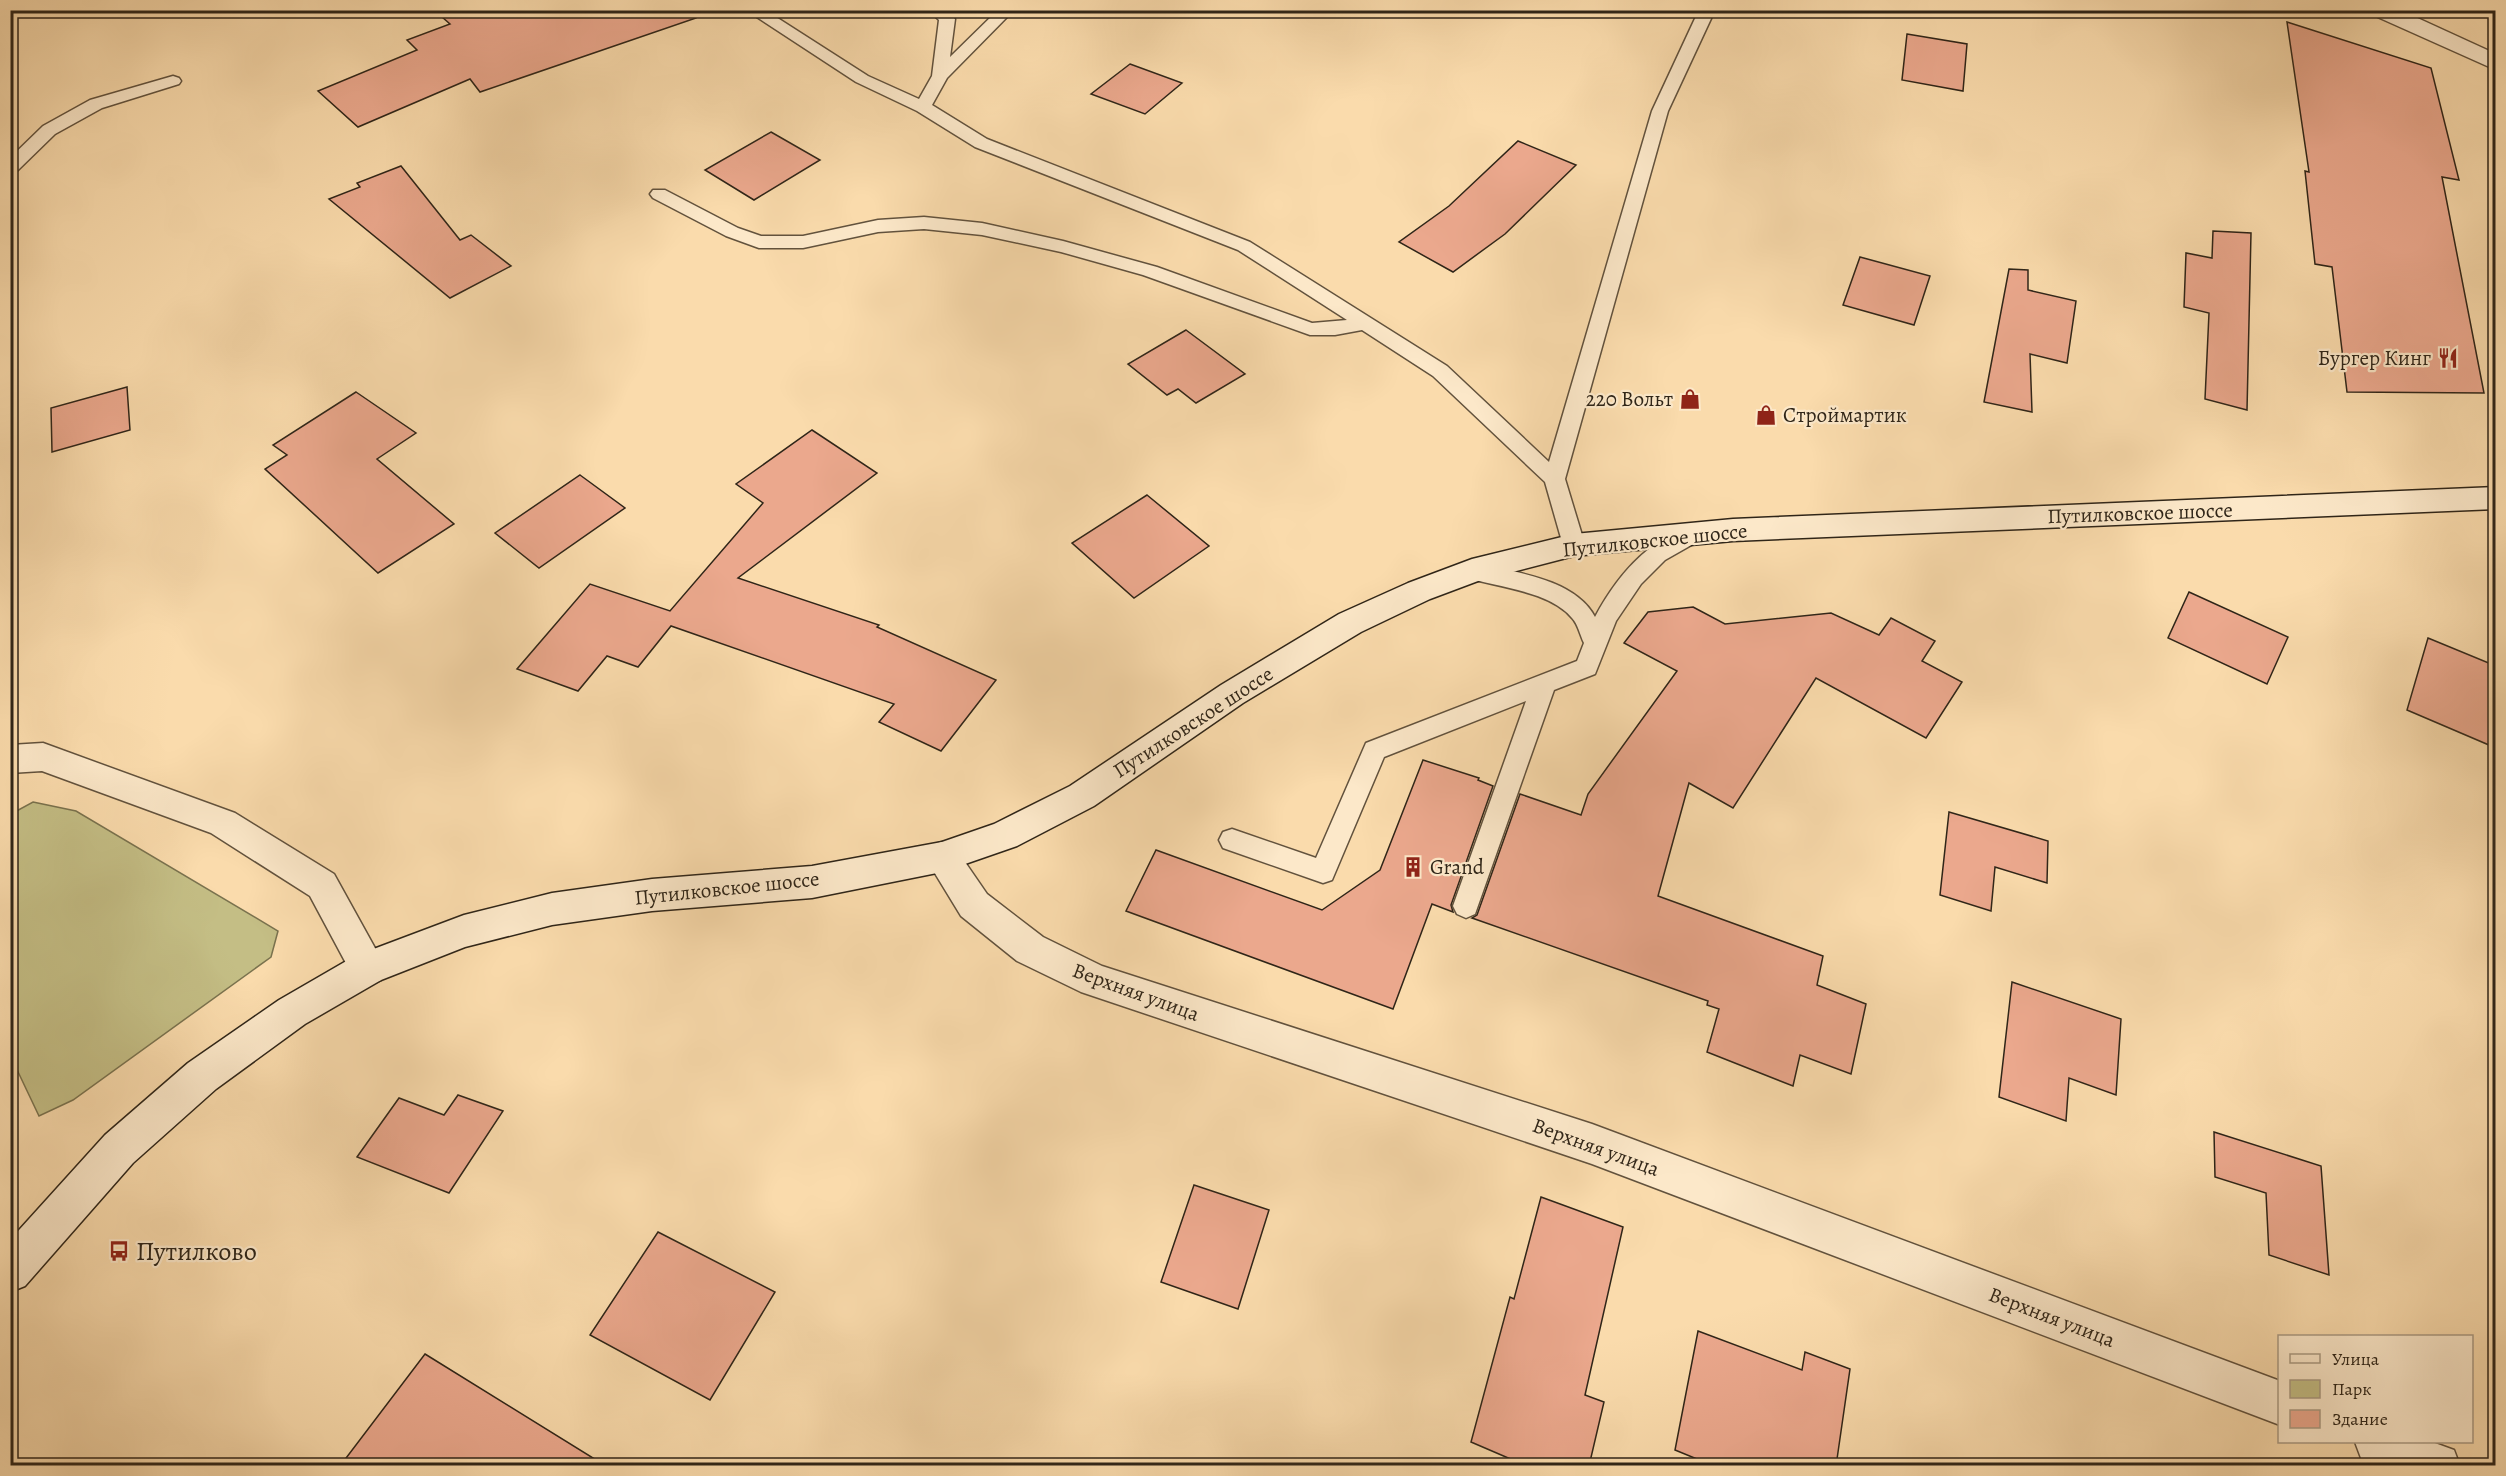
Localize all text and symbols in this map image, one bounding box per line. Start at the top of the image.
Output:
place label: Бургер Кинг [2318,344,2431,372]
restaurant icon: Бургер Кинг [2436,346,2460,370]
place label: 220 Вольт [1586,385,1673,413]
shop icon: 220 Вольт [1678,387,1702,411]
place label: Строймартик [1783,401,1907,429]
shop icon: Строймартик [1754,403,1778,427]
street label: Путилковское шоссе [2047,496,2233,530]
street label: Путилковское шоссе [1561,516,1749,564]
street label: Путилковское шоссе [1107,660,1279,784]
place label: Grand [1430,853,1485,881]
building icon: Grand [1401,855,1425,879]
street label: Путилковское шоссе [633,864,821,912]
street label: Верхняя улица [1069,956,1204,1028]
street label: Верхняя улица [1529,1111,1664,1183]
place label: Путилково [136,1234,257,1269]
bus stop icon: Путилково [107,1239,131,1263]
street label: Верхняя улица [1985,1280,2119,1354]
legend [2278,1335,2473,1443]
text: Улица [2332,1347,2380,1371]
text: Парк [2332,1377,2372,1401]
text: Здание [2332,1407,2388,1431]

